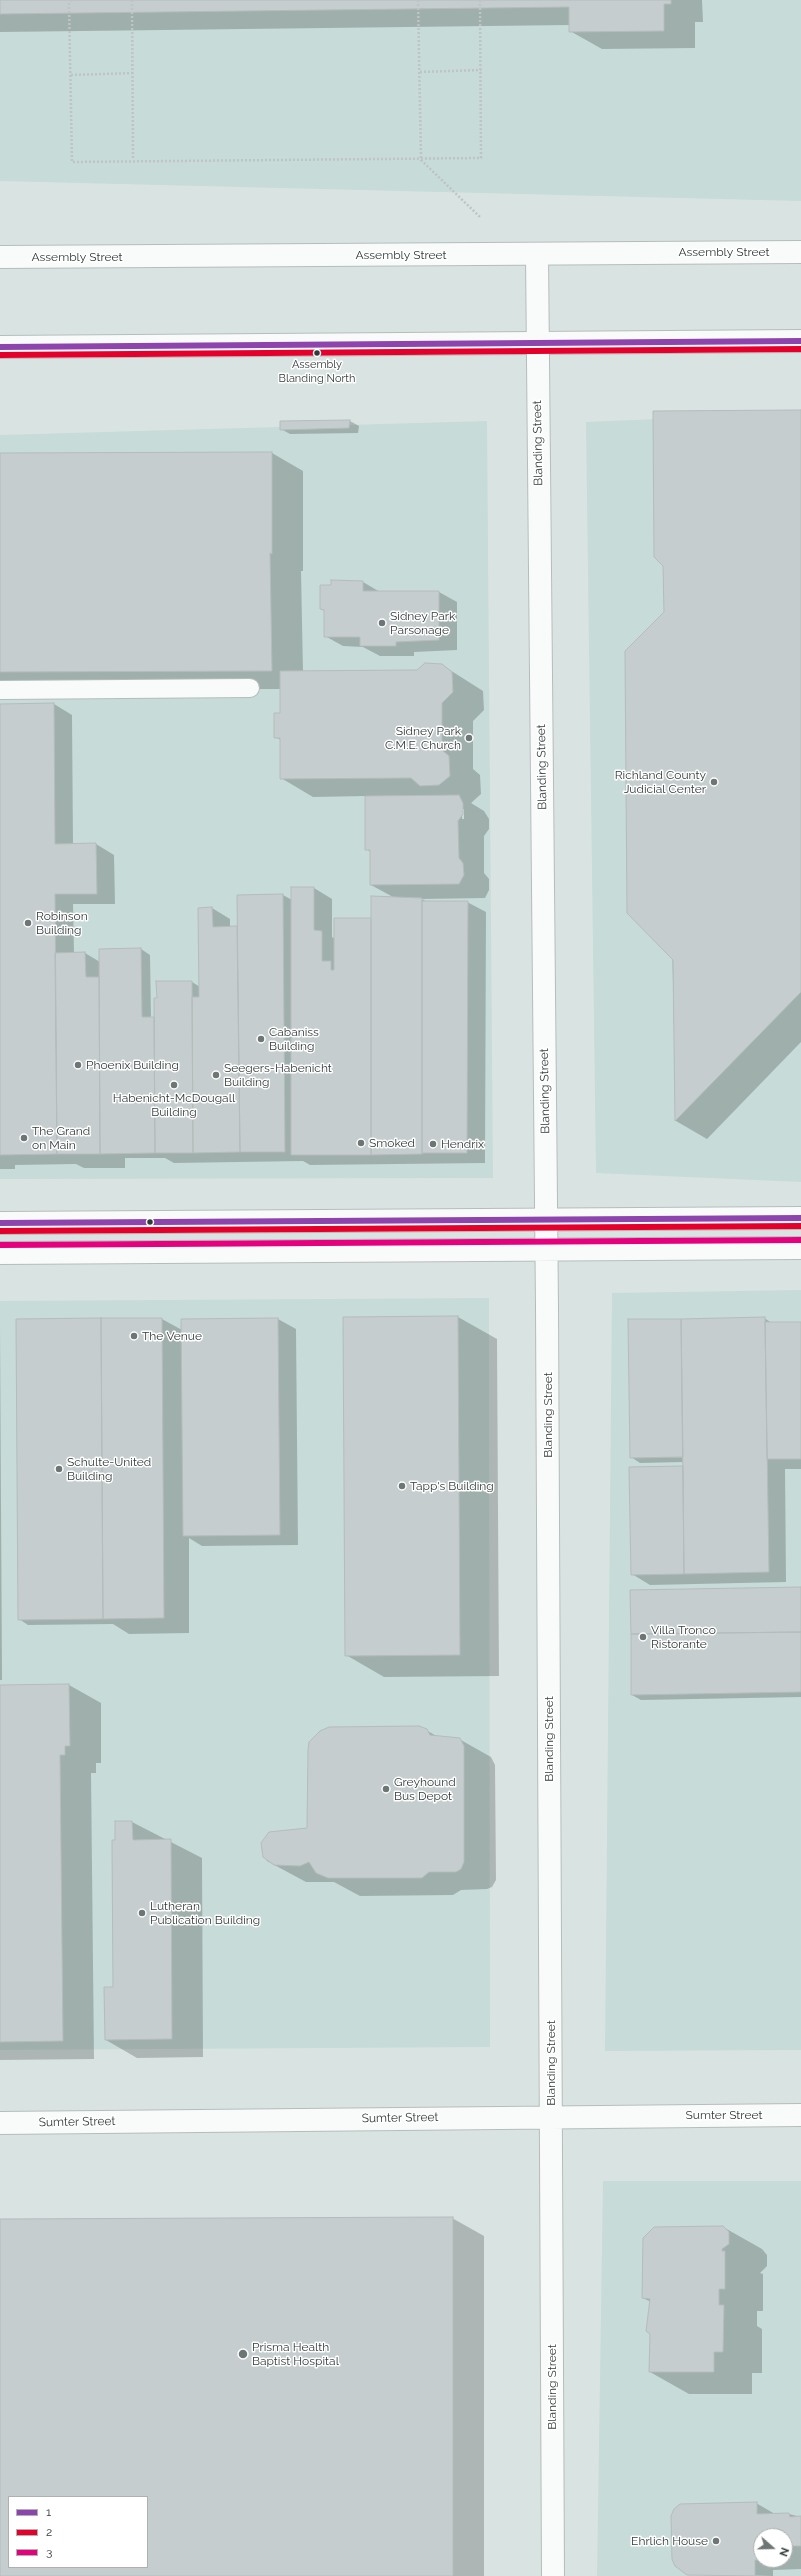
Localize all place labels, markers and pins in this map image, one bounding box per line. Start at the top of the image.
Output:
marker: Assembly Blanding North [312,348,322,358]
place label: Assembly Blanding North [279,358,355,384]
place label: Sidney Park Parsonage [390,609,455,637]
marker: Sidney Park Parsonage [377,618,387,628]
place label: Sidney Park C.M.E. Church [385,724,461,752]
marker: Sidney Park C.M.E. Church [464,733,474,743]
place label: Richland County Judicial Center [615,768,706,796]
marker: Richland County Judicial Center [709,777,719,787]
place label: Robinson Building [36,909,88,937]
marker: Robinson Building [23,918,33,928]
place label: Cabaniss Building [269,1025,319,1053]
marker: Cabaniss Building [256,1034,266,1044]
place label: Phoenix Building [86,1058,179,1072]
marker: Phoenix Building [73,1060,83,1070]
place label: Seegers-Habenicht Building [224,1061,332,1089]
marker: Seegers-Habenicht Building [211,1070,221,1080]
marker: Habenicht-McDougall Building [169,1080,179,1090]
place label: Habenicht-McDougall Building [113,1091,235,1119]
place label: The Grand on Main [32,1124,90,1152]
marker: The Grand on Main [19,1133,29,1143]
place label: Smoked [369,1136,415,1150]
place label: Hendrix [441,1137,484,1151]
marker: Smoked [356,1138,366,1148]
marker: Hendrix [428,1139,438,1149]
unlabelled marker [145,1217,155,1227]
place label: The Venue [142,1329,202,1343]
marker: The Venue [129,1331,139,1341]
place label: Schulte-United Building [67,1455,151,1483]
marker: Schulte-United Building [54,1464,64,1474]
place label: Tapp's Building [410,1479,494,1493]
marker: Tapp's Building [397,1481,407,1491]
place label: Villa Tronco Ristorante [651,1623,716,1651]
marker: Villa Tronco Ristorante [638,1632,648,1642]
place label: Greyhound Bus Depot [394,1775,456,1803]
marker: Greyhound Bus Depot [381,1784,391,1794]
place label: Lutheran Publication Building [150,1899,260,1927]
marker: Lutheran Publication Building [137,1908,147,1918]
place label: Prisma Health Baptist Hospital [252,2340,339,2368]
marker: Prisma Health Baptist Hospital [237,2348,249,2360]
place label: Ehrlich House [631,2534,708,2548]
marker: Ehrlich House [711,2536,721,2546]

